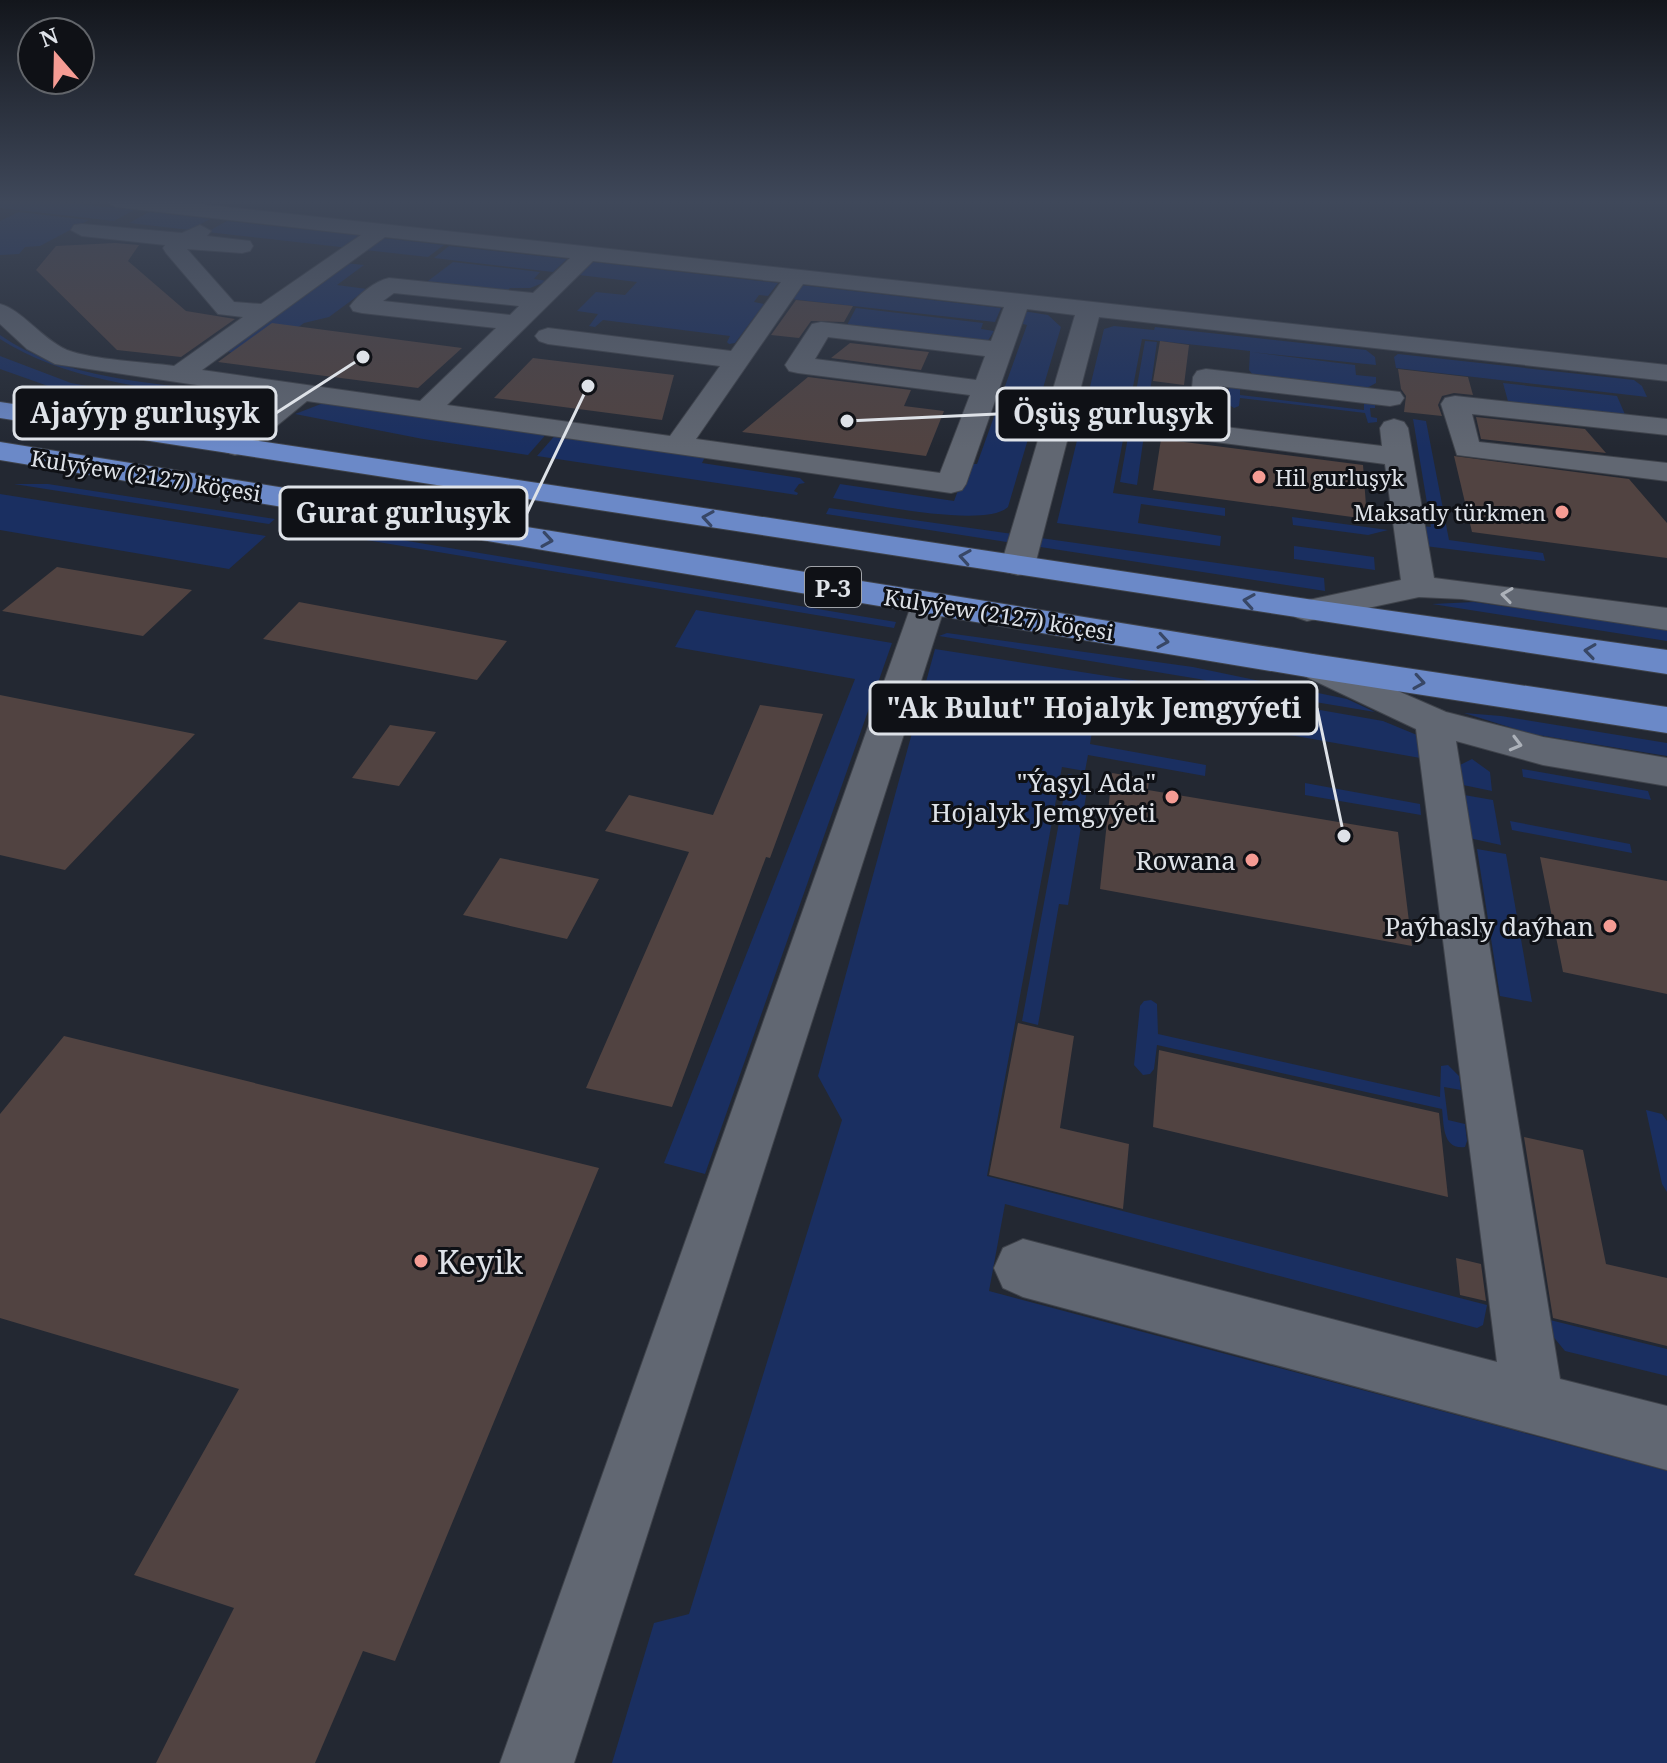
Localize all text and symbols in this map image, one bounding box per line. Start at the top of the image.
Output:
north arrow [16,16,96,96]
text: N [36,19,62,53]
callout: Ajaýyp gurluşyk [14,387,276,439]
callout: Öşüş gurluşyk [997,388,1229,440]
text: Ajaýyp gurluşyk [30,393,260,431]
text: Öşüş gurluşyk [1013,394,1213,432]
street label: Kulyýew (2127) köçesi [29,442,263,508]
place label: Hil gurluşyk [1275,462,1404,492]
marker: Hil gurluşyk [1250,468,1268,486]
callout: Gurat gurluşyk [280,487,527,539]
text: Gurat gurluşyk [296,493,511,531]
place label: Maksatly türkmen [1353,497,1546,527]
marker: Maksatly türkmen [1553,503,1571,521]
one-way arrow [701,510,715,527]
one-way arrow [540,531,554,548]
one-way arrow [958,549,972,566]
road number: P-3 [805,567,861,607]
street label: Kulyýew (2127) köçesi [882,581,1116,647]
one-way arrow [1500,587,1514,604]
one-way arrow [1242,594,1256,611]
one-way arrow [1156,632,1169,649]
one-way arrow [1583,643,1597,660]
one-way arrow [1412,673,1426,690]
callout: "Ak Bulut" Hojalyk Jemgyýeti [870,682,1317,734]
text: "Ak Bulut" Hojalyk Jemgyýeti [887,688,1302,726]
one-way arrow [1509,735,1523,751]
place label: "Ýaşyl Ada" Hojalyk Jemgyýeti [931,764,1156,830]
marker: "Ýaşyl Ada" Hojalyk Jemgyýeti [1163,788,1181,806]
place label: Rowana [1135,842,1236,878]
marker: Rowana [1243,851,1261,869]
place label: Paýhasly daýhan [1384,908,1594,944]
marker: Paýhasly daýhan [1601,917,1619,935]
place label: Keyik [437,1240,523,1283]
marker: Keyik [412,1252,430,1270]

